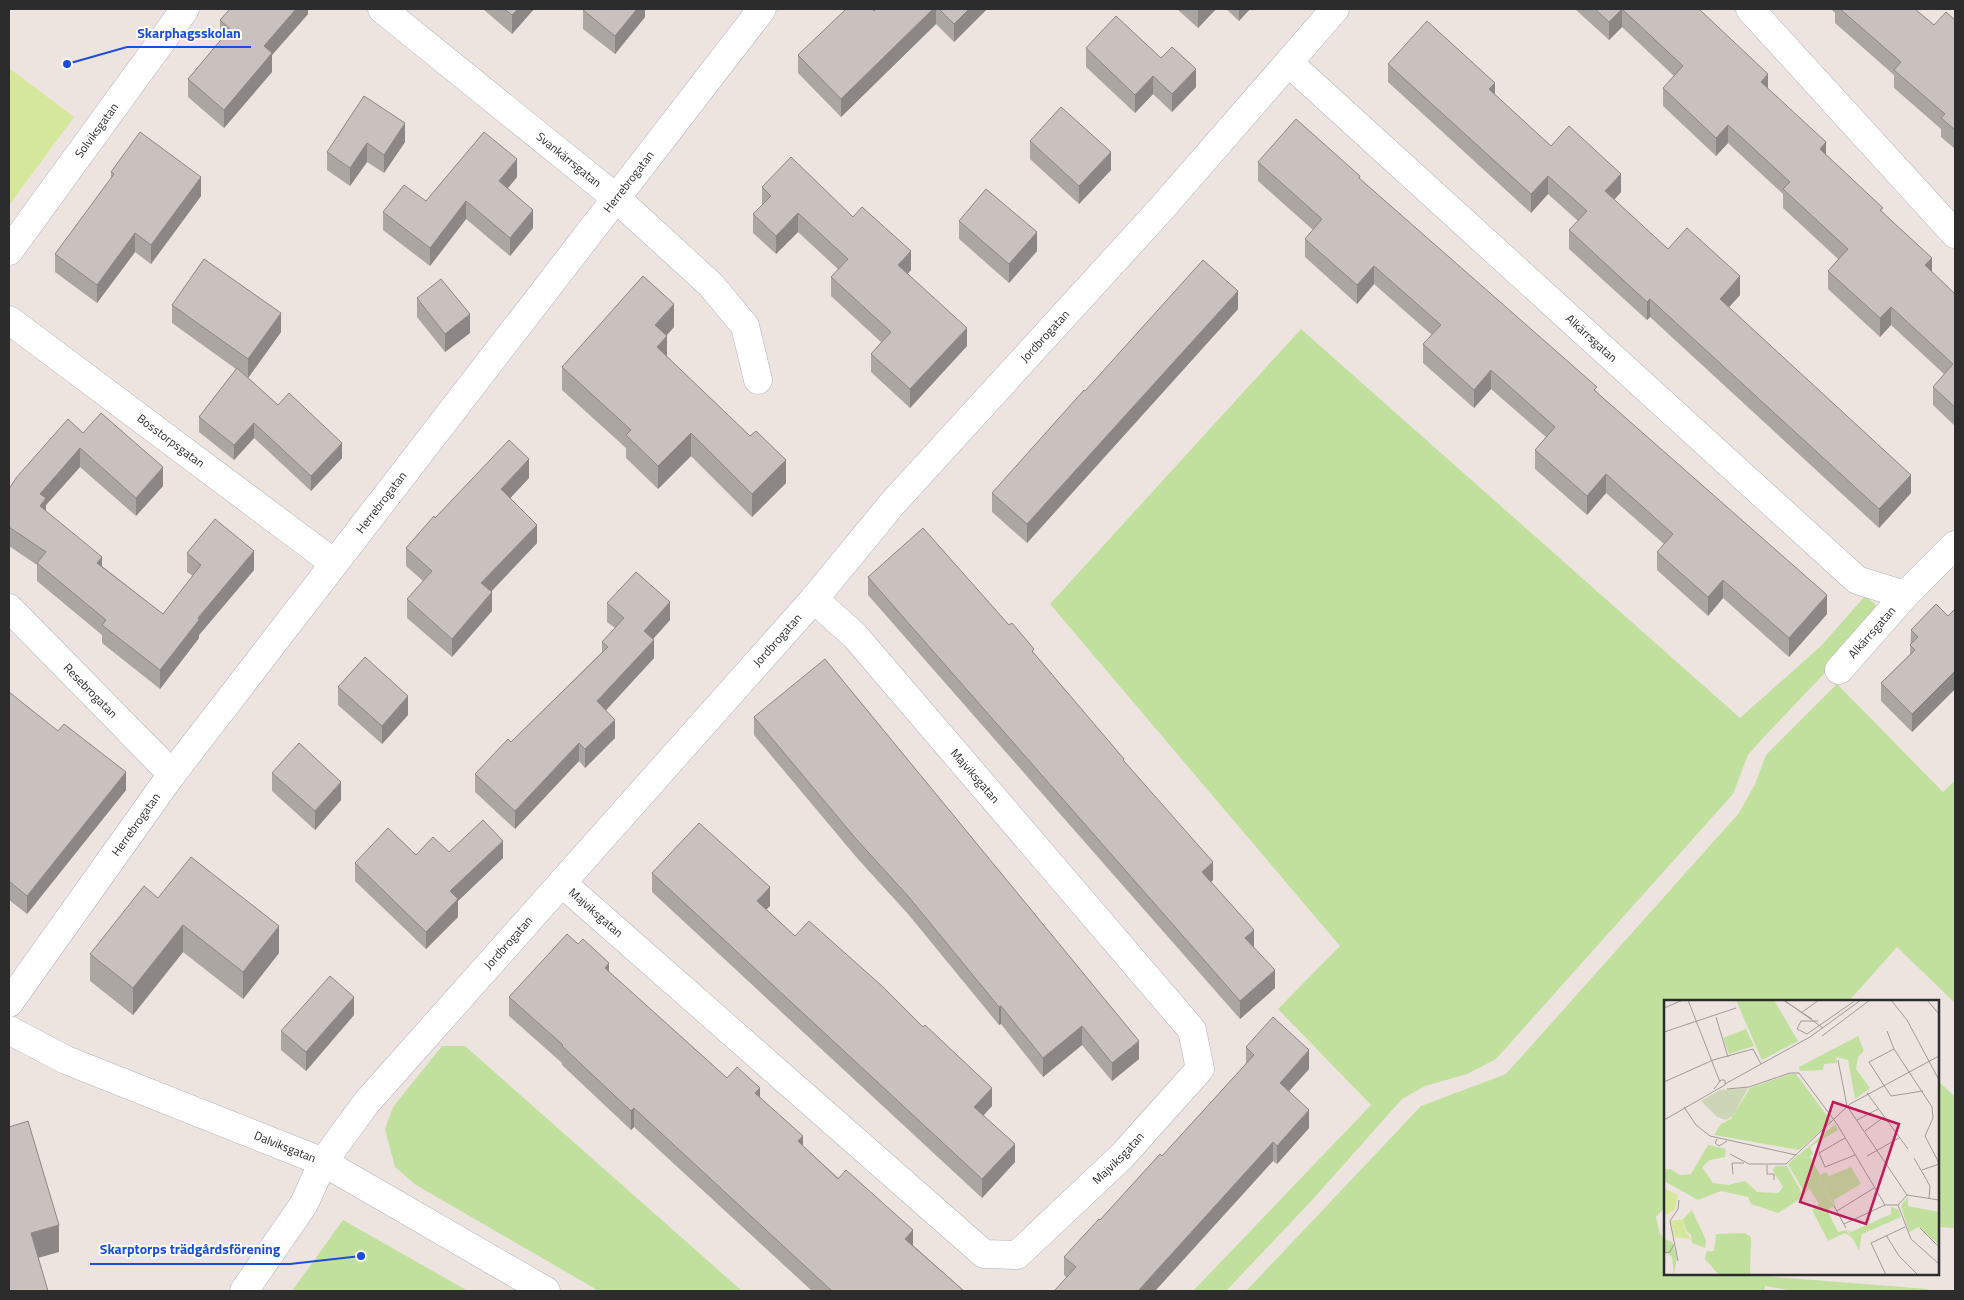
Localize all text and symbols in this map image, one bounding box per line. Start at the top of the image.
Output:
callout: Skarphagsskolan [127,18,251,47]
text: Skarphagsskolan [137,22,241,43]
street label: Solviksgatan [70,99,123,162]
street label: Svankärrsgatan [532,127,606,192]
street label: Herrebrogatan [598,146,658,217]
street label: Jordbrogatan [1015,305,1074,367]
street label: Alkärrsgatan [1562,309,1622,367]
street label: Bosstorpsgatan [133,409,209,472]
street label: Herrebrogatan [351,467,411,537]
street label: Alkärrsgatan [1843,602,1900,663]
street label: Jordbrogatan [748,609,806,671]
street label: Resebrogatan [59,659,122,722]
street label: Majviksgatan [946,744,1005,807]
street label: Herrebrogatan [106,789,165,860]
street label: Majviksgatan [565,883,628,942]
street label: Jordbrogatan [479,912,537,973]
inset map [1664,1000,1939,1275]
street label: Dalviksgatan [251,1126,319,1167]
street label: Majviksgatan [1088,1127,1148,1189]
callout: Skarptorps trädgårdsförening [90,1235,290,1264]
text: Skarptorps trädgårdsförening [100,1238,281,1259]

